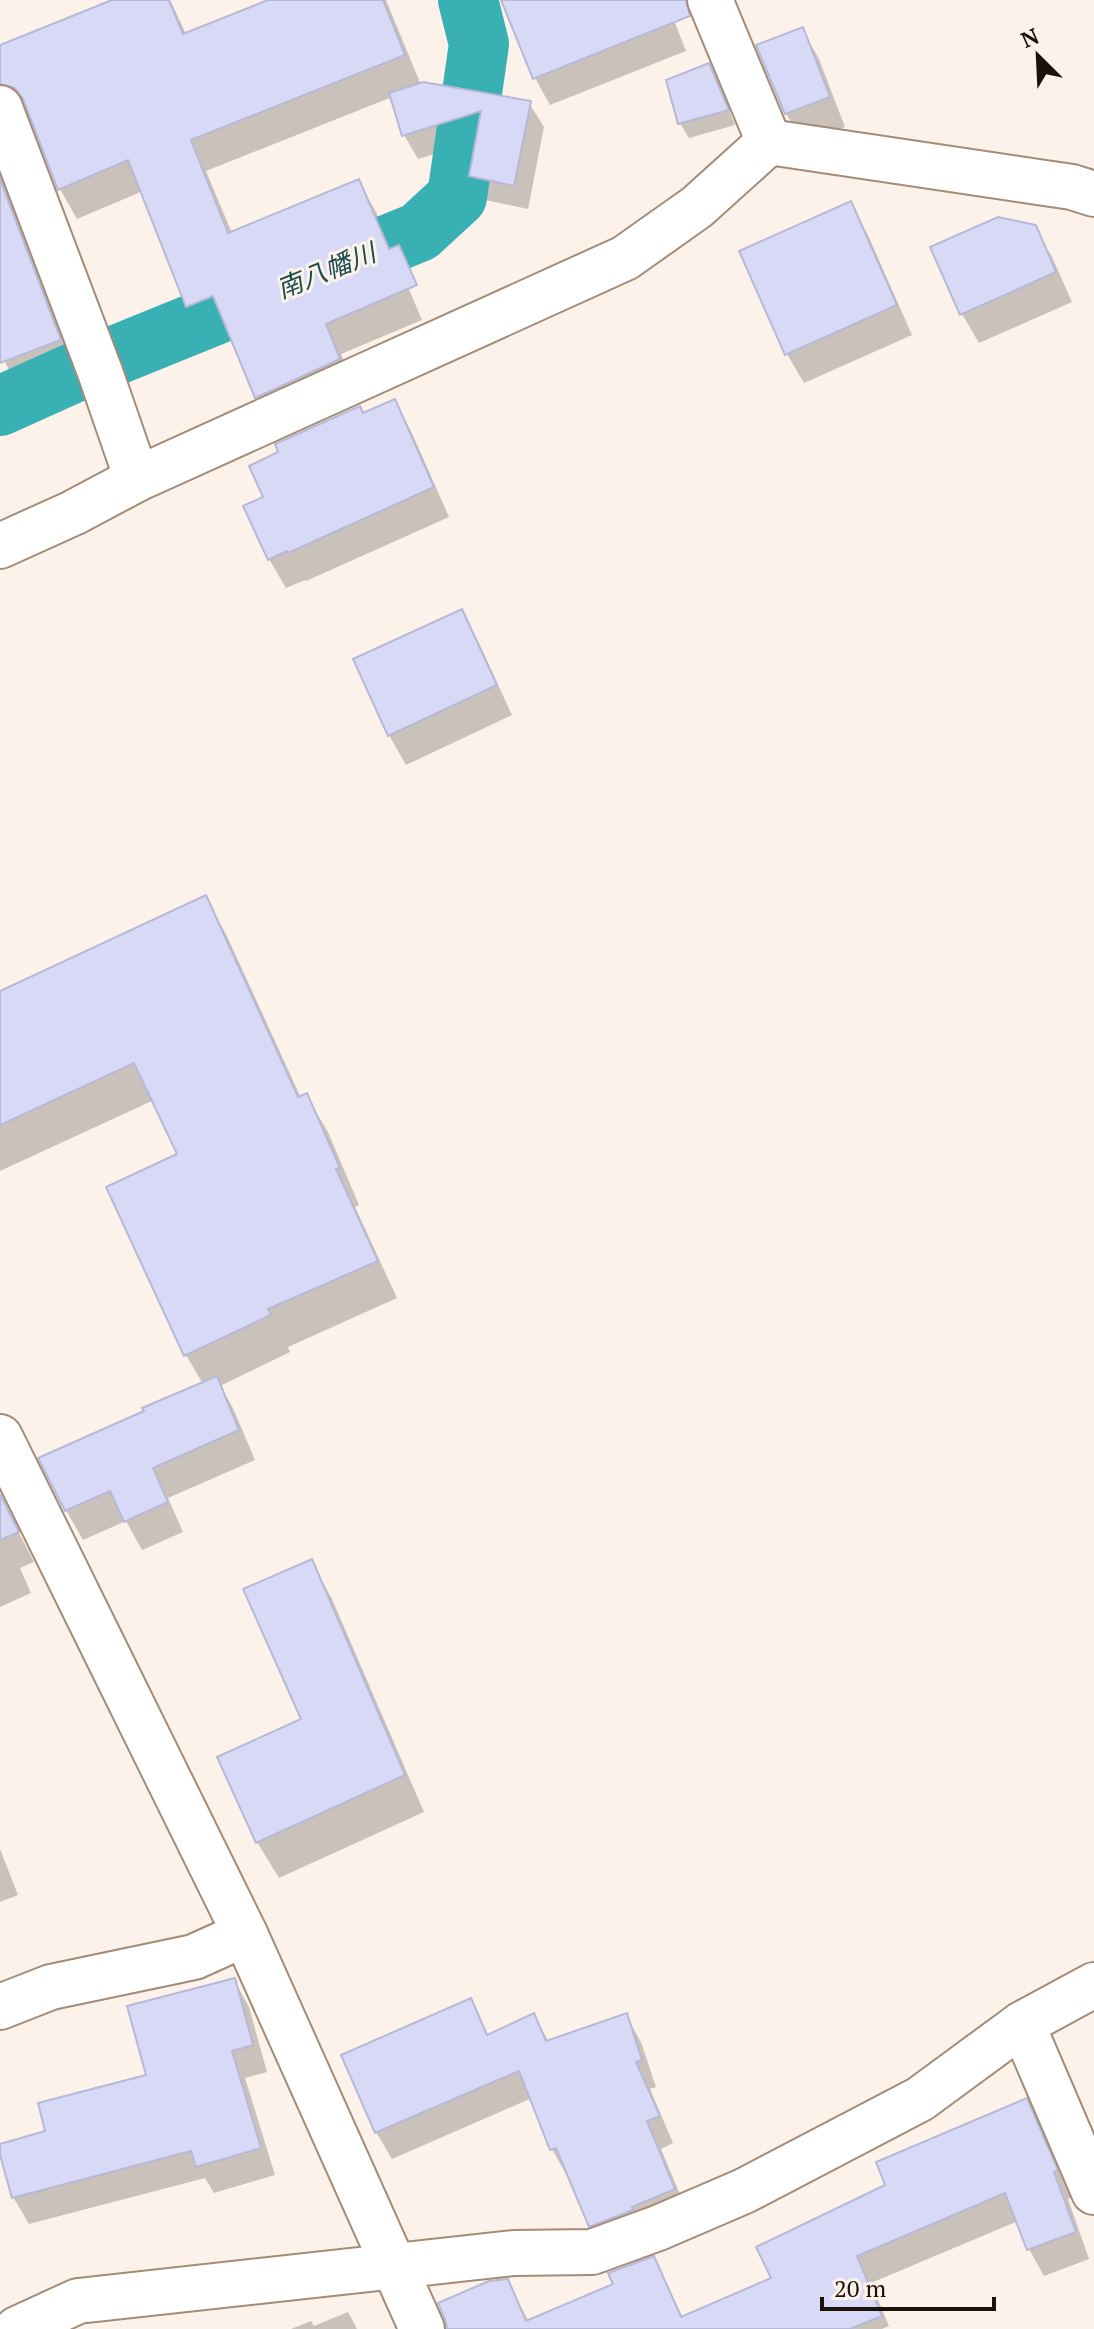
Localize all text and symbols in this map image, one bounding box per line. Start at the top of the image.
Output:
north arrow [998,16,1078,96]
text: N [1016,21,1043,54]
water label: 南八幡川 [271,234,383,305]
scale bar [822,2261,994,2311]
text: 20 m [834,2272,886,2304]

